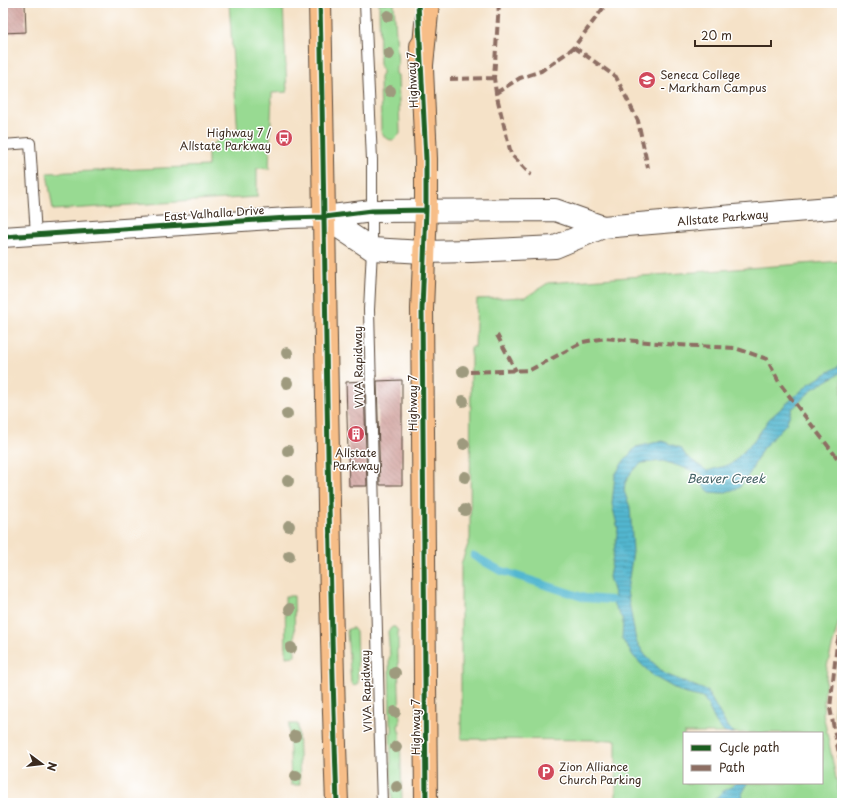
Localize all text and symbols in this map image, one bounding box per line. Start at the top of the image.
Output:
scale bar [695,22,771,48]
text: 20 m [701,26,732,44]
street label: Highway 7 [402,52,422,108]
place label: Seneca College - Markham Campus [660,66,767,96]
school or university icon: Seneca College - Markham Campus [637,70,657,90]
place label: Highway 7 / Allstate Parkway [180,124,271,154]
bus stop icon: Highway 7 / Allstate Parkway [274,128,294,148]
street label: East Valhalla Drive [163,201,265,225]
street label: Allstate Parkway [676,205,769,229]
street label: VIVA Rapidway [349,326,367,408]
street label: Highway 7 [404,375,421,431]
building icon: Allstate Parkway [346,424,366,444]
place label: Allstate Parkway [333,444,379,474]
water label: Beaver Creek [687,469,766,487]
street label: VIVA Rapidway [356,650,376,732]
street label: Highway 7 [407,699,424,755]
legend [683,732,823,784]
text: Cycle path [719,738,780,756]
north arrow [22,744,62,784]
place label: Zion Alliance Church Parking [559,758,641,788]
text: Path [719,758,745,776]
text: N [43,760,61,773]
parking icon: Zion Alliance Church Parking [536,762,556,782]

